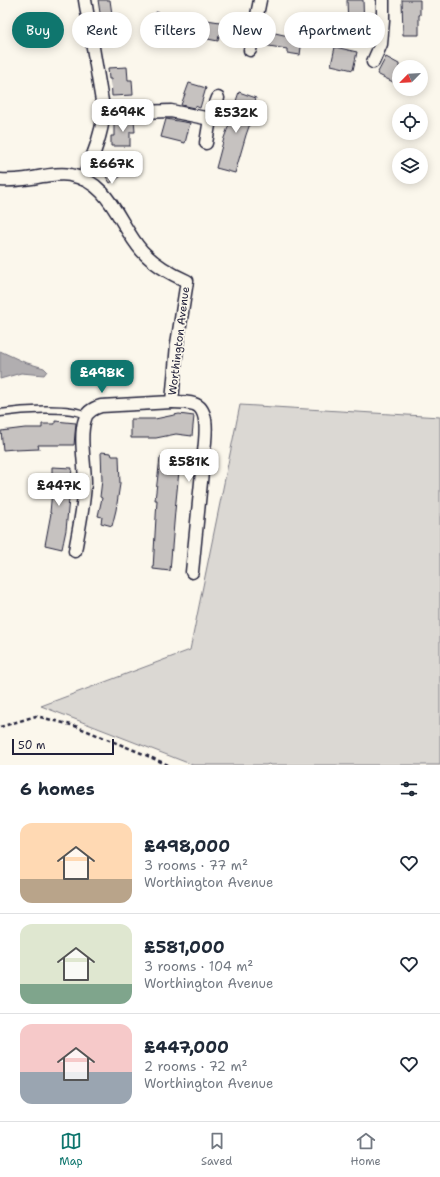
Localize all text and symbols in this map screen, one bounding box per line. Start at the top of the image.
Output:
chip: Buy [12,12,64,48]
chip: Rent [72,12,132,48]
chip: Filters [140,12,210,48]
chip: New [218,12,276,48]
chip: Apartment [284,12,385,48]
north arrow [392,60,428,96]
map controls [392,60,428,184]
pin: £694K [95,99,151,133]
pin: £532K [208,100,264,134]
text: £694K [101,103,145,120]
text: £532K [214,104,258,121]
button: locate [392,104,428,140]
button: layers [392,148,428,184]
pin: £667K [84,151,140,185]
text: £667K [90,155,134,172]
street label: Worthington Avenue [165,286,193,396]
pin: £498K [74,360,130,394]
text: £498K [80,364,124,381]
pin: £581K [161,449,217,483]
text: £581K [169,453,209,470]
pin: £447K [31,473,87,507]
text: £447K [37,477,81,494]
scale bar [12,737,114,756]
text: 50 m [18,738,46,753]
text: 6 homes [20,778,95,800]
icon: filters [398,778,420,800]
text: £498,000 [144,835,230,857]
icon: home [52,839,100,887]
icon: heart [398,852,420,874]
text: 3 rooms · 77 m² [144,857,248,874]
text: Worthington Avenue [144,874,273,891]
text: £581,000 [144,936,225,958]
icon: home [52,940,100,988]
icon: heart [398,953,420,975]
text: 3 rooms · 104 m² [144,958,253,975]
text: Worthington Avenue [144,975,273,992]
text: £447,000 [144,1036,229,1058]
icon: home [52,1040,100,1088]
icon: heart [398,1053,420,1075]
text: 2 rooms · 72 m² [144,1058,248,1075]
text: Worthington Avenue [144,1075,273,1092]
tab: Map [59,1130,83,1169]
tab: Saved [201,1130,232,1169]
tab: Home [351,1130,381,1169]

